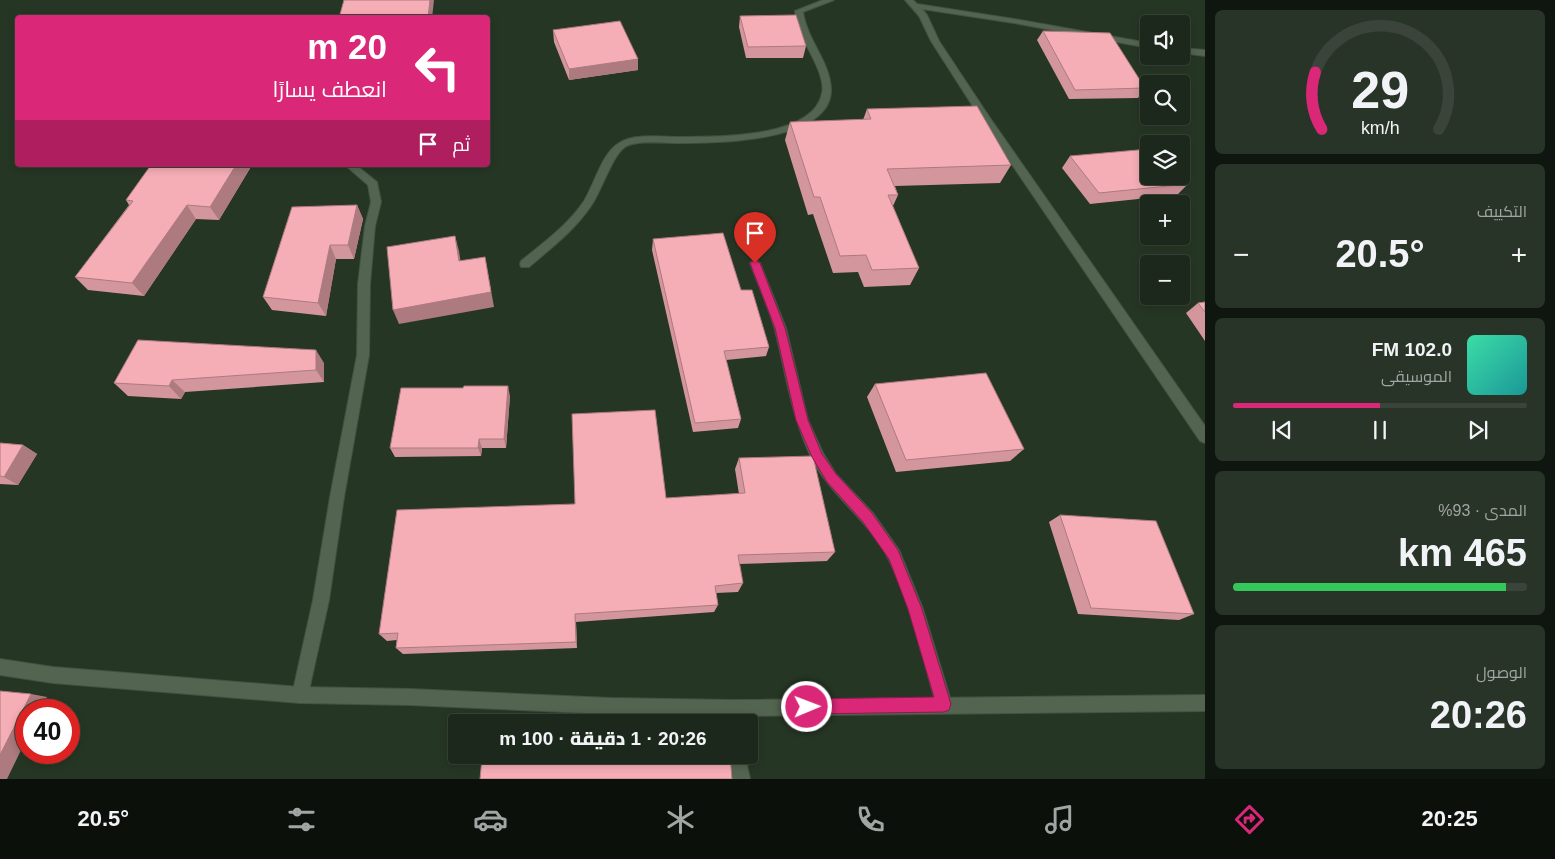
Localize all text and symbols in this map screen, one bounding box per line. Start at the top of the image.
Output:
map controls [1140,15,1190,305]
button: sound [1140,15,1190,65]
text: 20 m [307,27,387,66]
icon: left [405,35,470,100]
text: 29 [1351,61,1409,119]
button: search [1140,75,1190,125]
text: انعطف يسارًا [272,77,387,102]
text: km/h [1361,118,1399,138]
icon: arrive [414,130,442,158]
text: ثم [452,134,470,155]
button: layers [1140,135,1190,185]
button: + [1140,195,1190,245]
text: التكييف [1477,203,1527,220]
pin [734,212,776,263]
icon: arrive [741,219,769,247]
text: 20.5° [1335,233,1425,275]
text: − [1233,239,1249,270]
text: + [1511,239,1527,270]
button: − [1140,255,1190,305]
text: 102.0 FM [1372,339,1452,360]
text: الموسيقى [1381,368,1452,385]
icon: previous [1268,416,1296,444]
icon: pause [1366,416,1394,444]
icon: next [1464,416,1492,444]
text: المدى · 93% [1438,502,1527,519]
text: 465 km [1398,532,1527,574]
text: الوصول [1476,664,1527,681]
position arrow [780,680,832,732]
text: 20:26 [1430,694,1527,736]
speed limit sign: 40 [15,699,80,764]
text: 20:26 · 1 دقيقة · 100 m [499,728,707,749]
icon: filters [284,802,319,837]
icon: car [473,802,508,837]
icon: climate [663,802,698,837]
icon: phone [853,802,888,837]
icon: music [1042,802,1077,837]
icon: directions [1232,802,1267,837]
text: 20.5° [77,806,129,831]
text: 20:25 [1421,806,1478,831]

